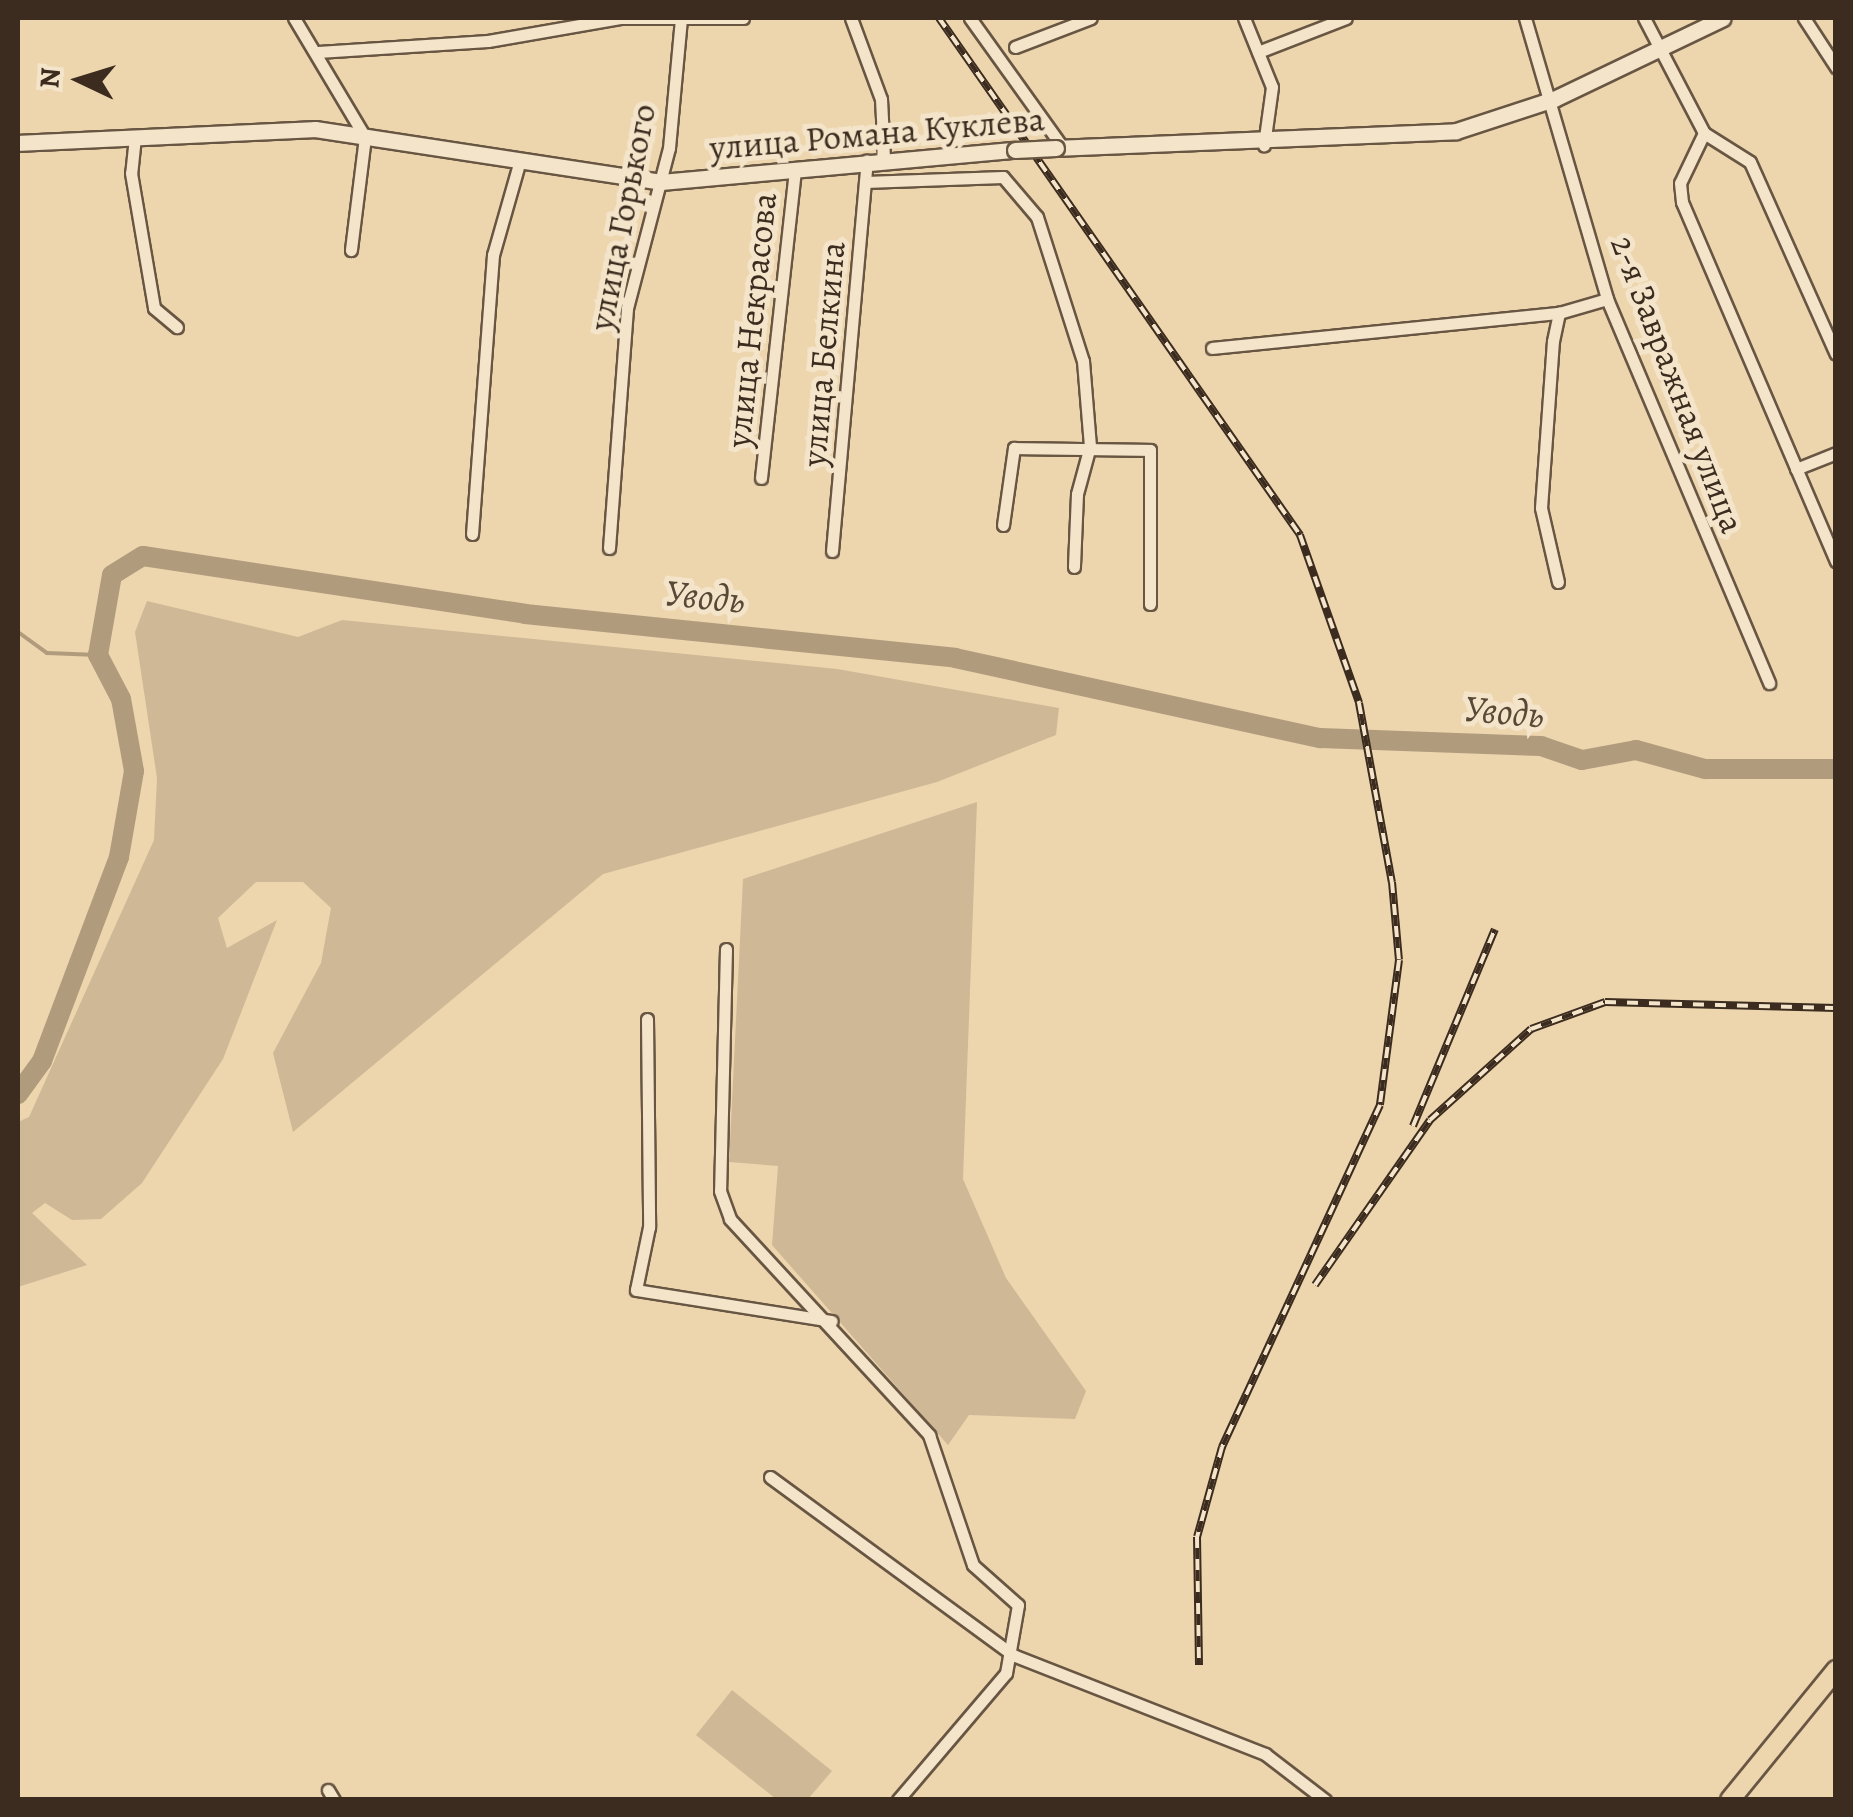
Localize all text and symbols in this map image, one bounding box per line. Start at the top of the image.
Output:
north arrow [30,30,130,130]
text: N [30,66,70,89]
street label: улица Романа Куклева [708,97,1046,169]
street label: улица Горького [579,100,665,334]
street label: улица Некрасова [717,191,785,449]
street label: 2-я Завражная улица [1602,230,1754,538]
street label: улица Белкина [792,240,854,468]
water label: Уводь [663,570,747,624]
water label: Уводь [1462,686,1546,738]

